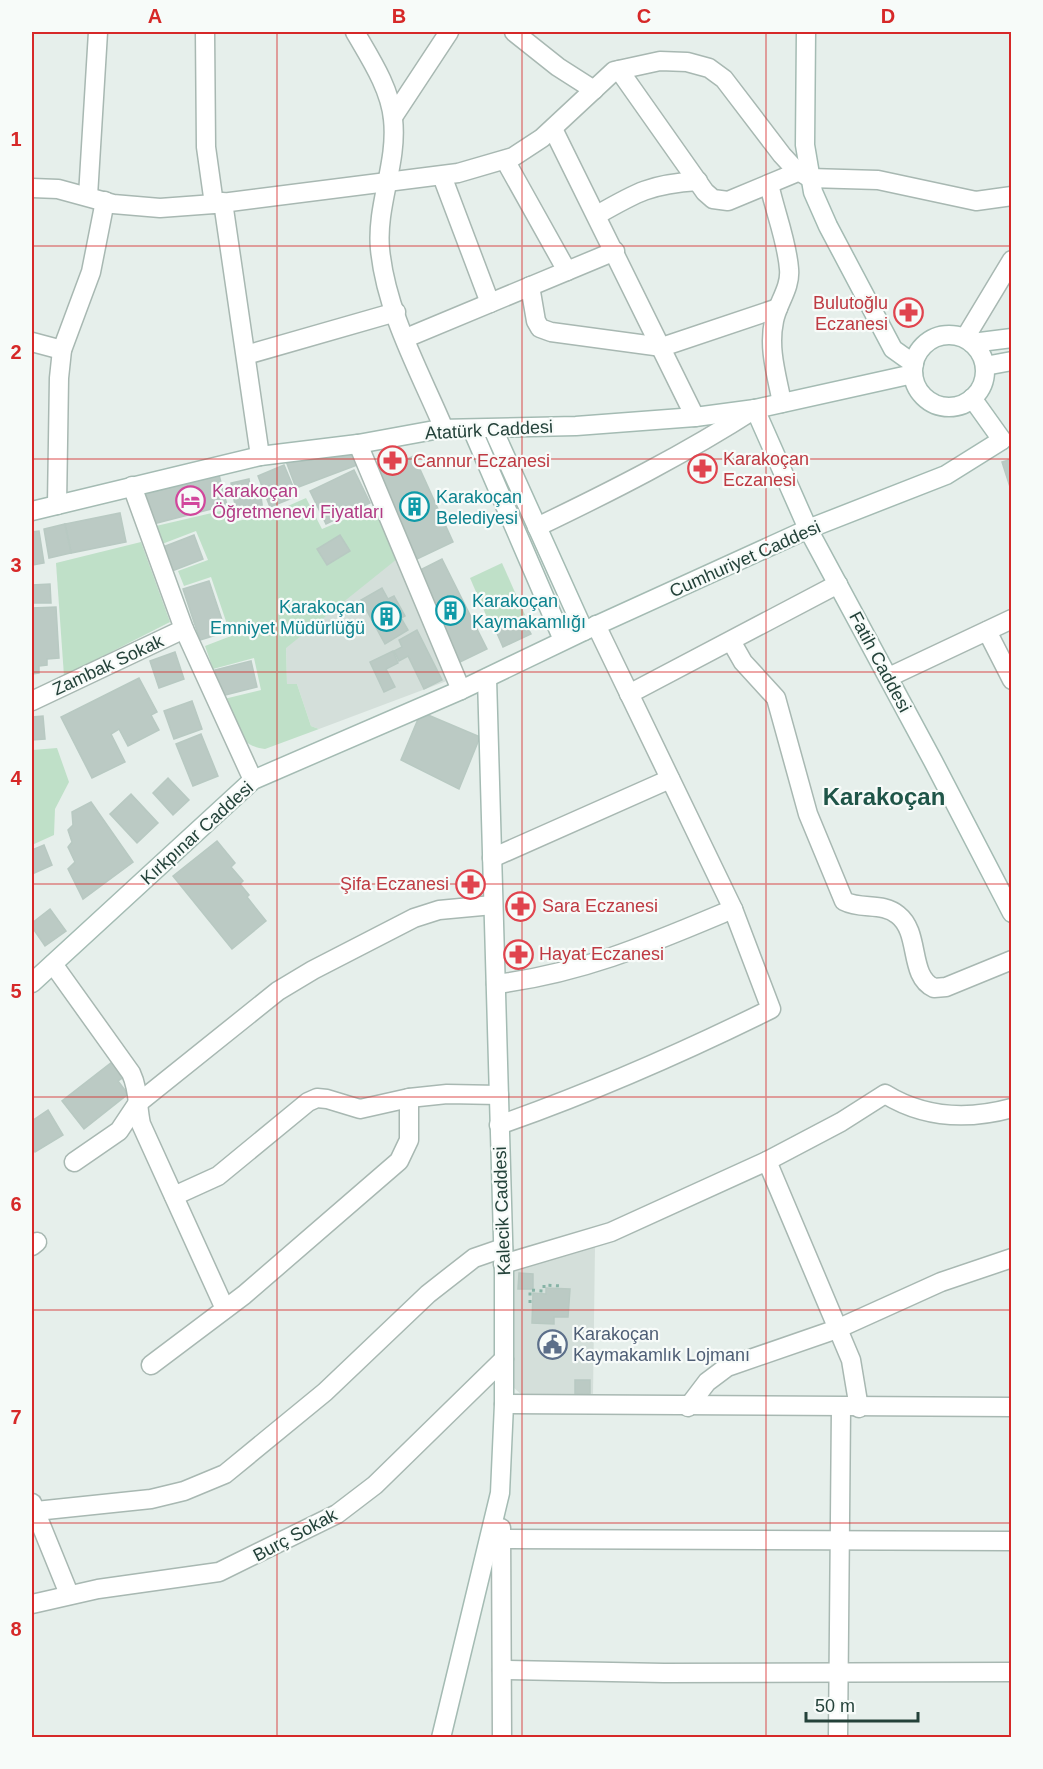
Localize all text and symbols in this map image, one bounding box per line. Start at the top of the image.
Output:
text: A [148,5,162,27]
text: B [392,5,406,27]
text: C [637,5,651,27]
text: D [881,5,895,27]
text: 1 [10,128,22,150]
place label: Bulutoğlu Eczanesi [813,293,888,334]
pharmacy icon: Bulutoğlu Eczanesi [893,297,925,329]
text: 2 [10,341,22,363]
street label: Atatürk Caddesi [425,417,553,443]
pharmacy icon: Cannur Eczanesi [376,445,408,477]
place label: Karakoçan Eczanesi [723,449,809,490]
place label: Cannur Eczanesi [413,451,550,471]
pharmacy icon: Karakoçan Eczanesi [686,453,718,485]
place label: Karakoçan Öğretmenevi Fiyatları [212,481,384,522]
hotel icon: Karakoçan Öğretmenevi Fiyatları [175,485,207,517]
place label: Karakoçan Belediyesi [436,487,522,528]
building icon: Karakoçan Belediyesi [399,491,431,523]
street label: Cumhuriyet Caddesi [666,517,824,601]
text: 3 [10,554,22,576]
place label: Karakoçan Kaymakamlığı [472,591,586,632]
building icon: Karakoçan Kaymakamlığı [435,595,467,627]
place label: Karakoçan Emniyet Müdürlüğü [210,597,365,638]
building icon: Karakoçan Emniyet Müdürlüğü [370,601,402,633]
street label: Fatih Caddesi [845,608,915,716]
street label: Zambak Sokak [49,630,168,699]
text: 4 [10,767,22,789]
street label: Kırkpınar Caddesi [137,777,257,889]
district label: Karakoçan [823,783,945,810]
pharmacy icon: Şifa Eczanesi [454,868,486,900]
place label: Şifa Eczanesi [340,874,449,894]
pharmacy icon: Sara Eczanesi [505,890,537,922]
place label: Sara Eczanesi [542,896,658,916]
pharmacy icon: Hayat Eczanesi [502,938,534,970]
place label: Hayat Eczanesi [539,944,664,964]
text: 5 [10,980,22,1002]
street label: Kalecik Caddesi [490,1146,514,1276]
text: 6 [10,1193,22,1215]
place label: Karakoçan Kaymakamlık Lojmanı [573,1324,750,1365]
public building icon: Karakoçan Kaymakamlık Lojmanı [536,1328,568,1360]
text: 7 [10,1406,22,1428]
street label: Burç Sokak [250,1504,341,1565]
text: 8 [10,1618,22,1640]
scale bar [806,1685,918,1723]
text: 50 m [815,1696,855,1716]

